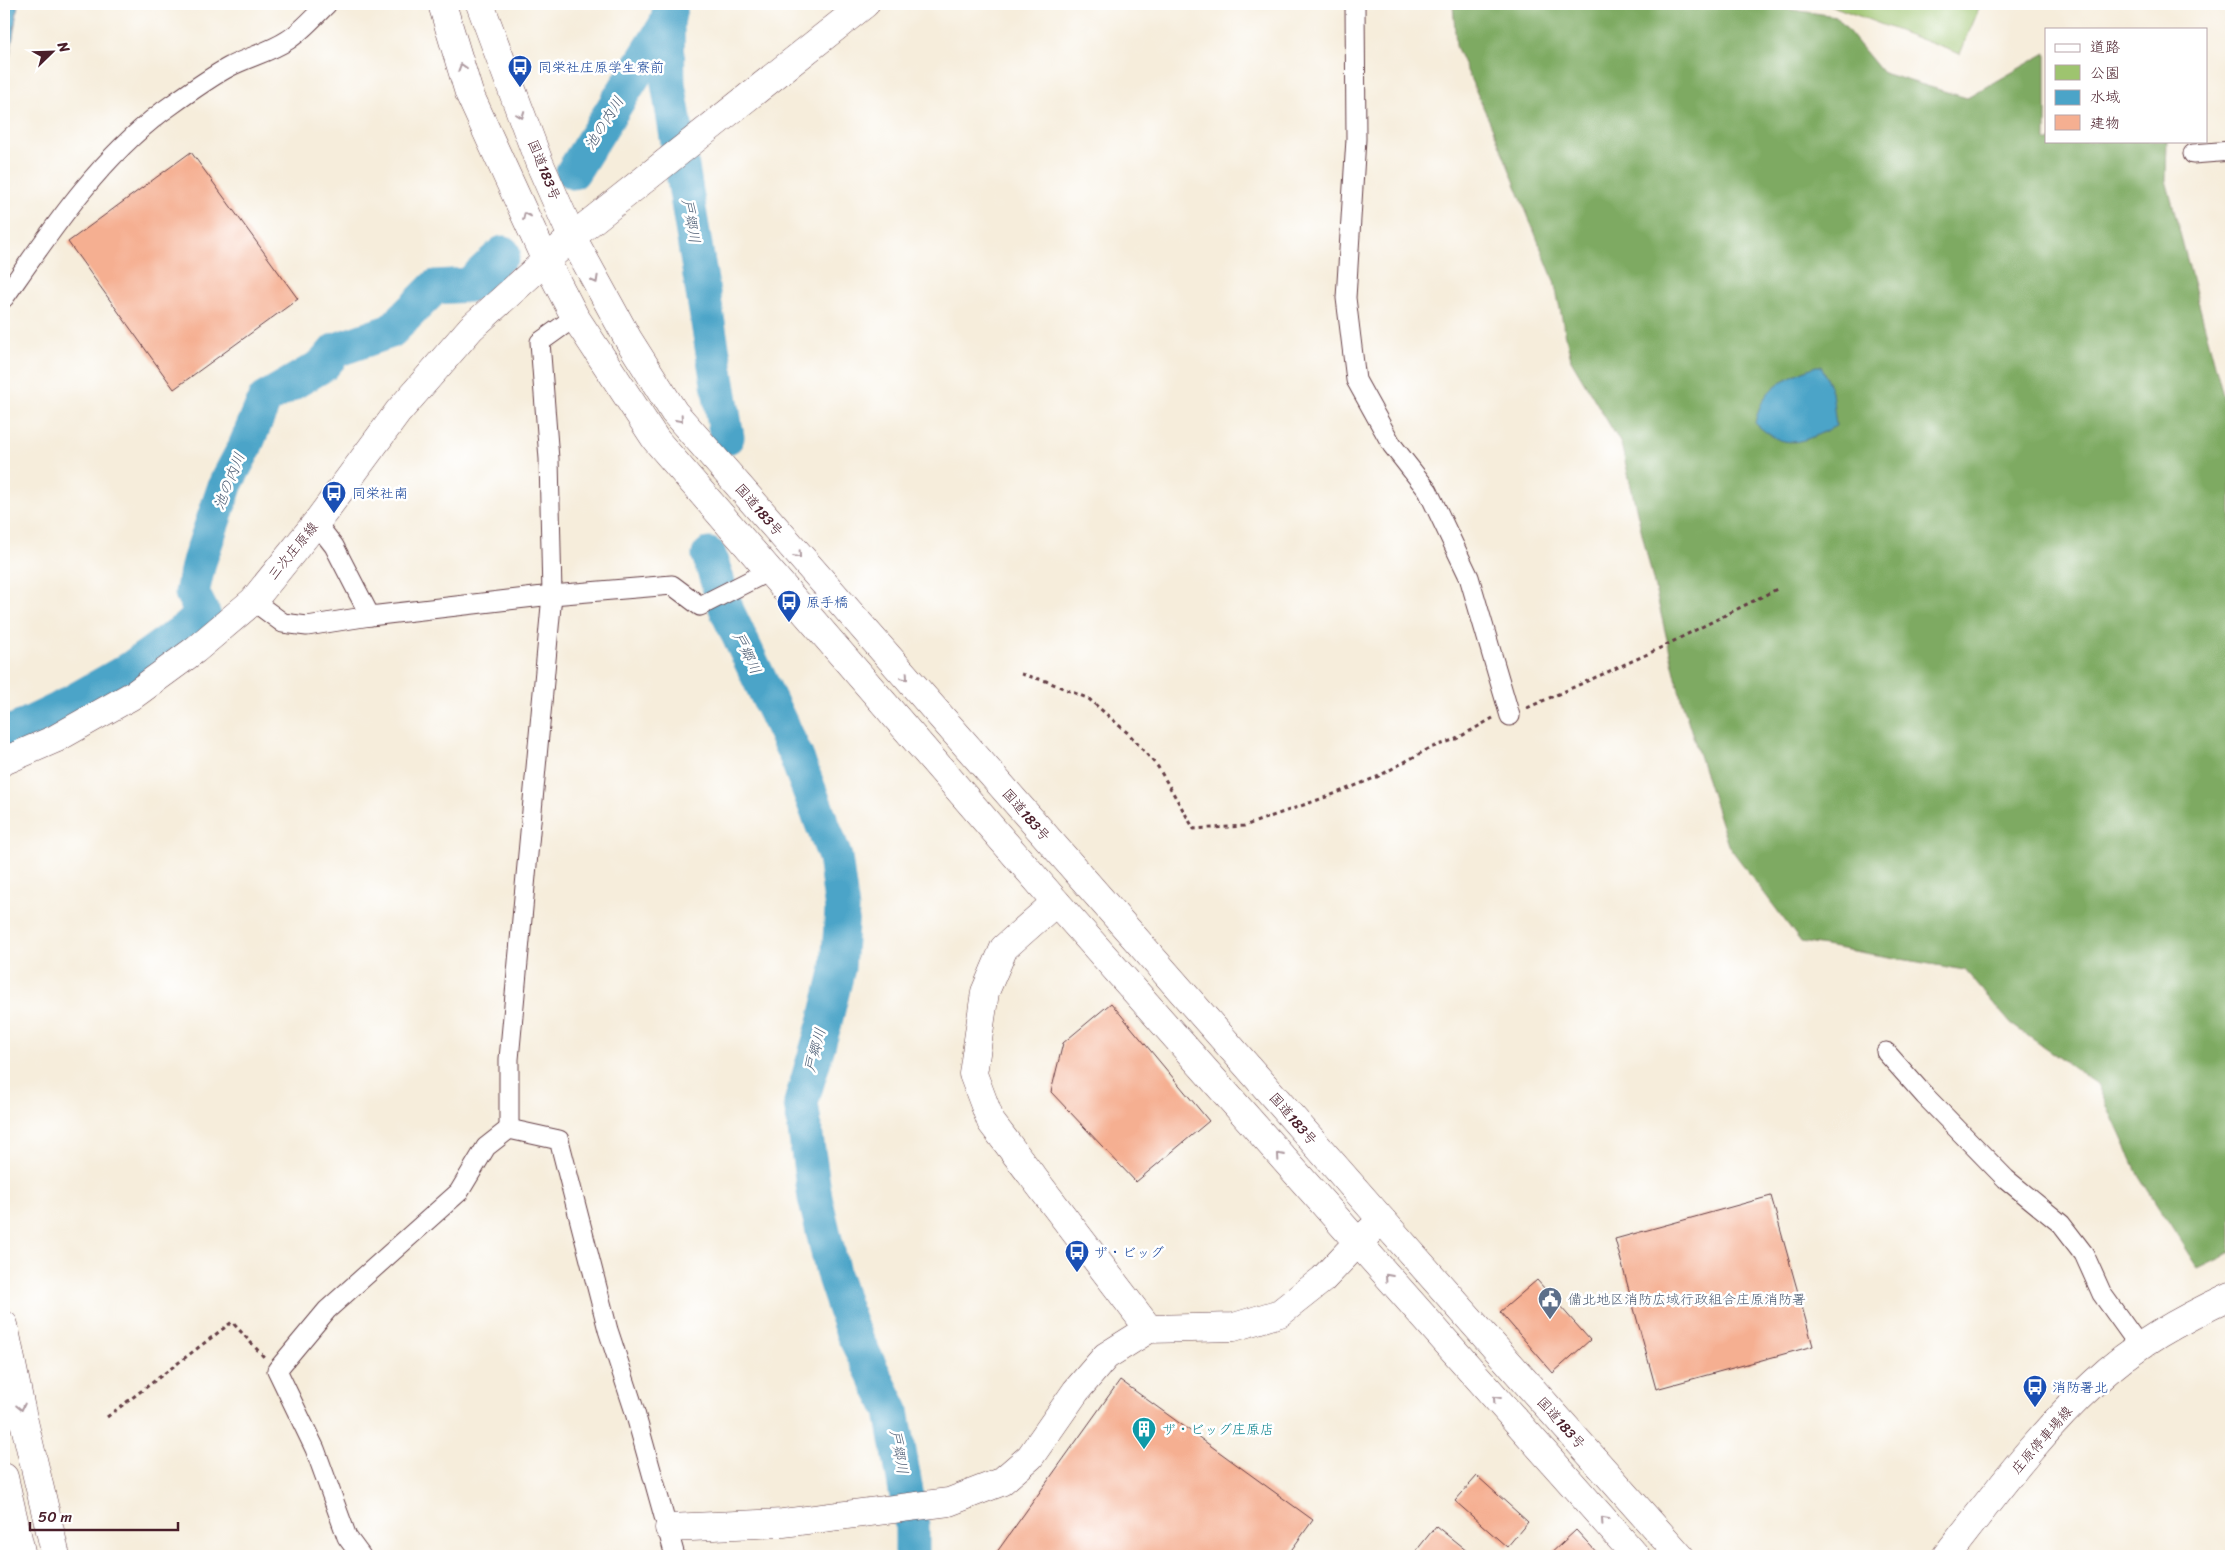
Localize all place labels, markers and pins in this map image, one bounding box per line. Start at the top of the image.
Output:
bus stop icon: 同栄社庄原学生寮前 [507,54,533,88]
place label: 同栄社庄原学生寮前 [538,55,664,80]
bus stop icon: 同栄社南 [321,480,347,514]
place label: 同栄社南 [352,481,408,506]
bus stop icon: 原手橋 [776,589,802,623]
place label: 原手橋 [806,590,848,615]
bus stop icon: ザ・ビッグ [1064,1239,1090,1273]
place label: ザ・ビッグ [1094,1240,1164,1265]
public building icon: 備北地区消防広域行政組合庄原消防署 [1537,1286,1563,1320]
place label: 備北地区消防広域行政組合庄原消防署 [1568,1287,1806,1312]
bus stop icon: 消防署北 [2022,1374,2048,1408]
place label: 消防署北 [2052,1375,2108,1400]
building icon: ザ・ビッグ庄原店 [1131,1416,1157,1450]
place label: ザ・ビッグ庄原店 [1162,1417,1274,1442]

